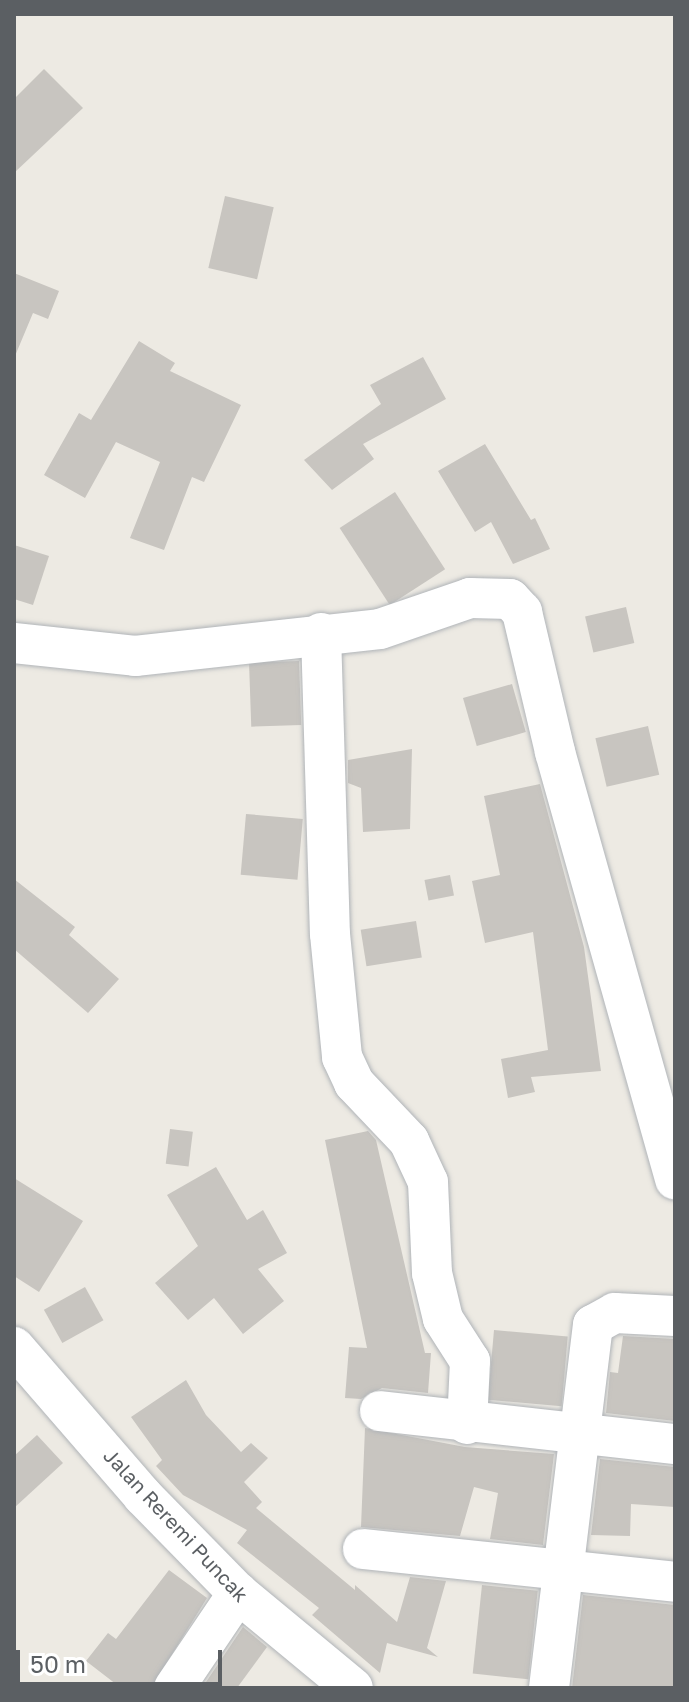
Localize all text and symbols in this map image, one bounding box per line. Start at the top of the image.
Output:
street label: Jalan Reremi Puncak [99,1443,253,1607]
scale bar [20,1634,226,1684]
text: 50 m [30,1649,86,1678]

